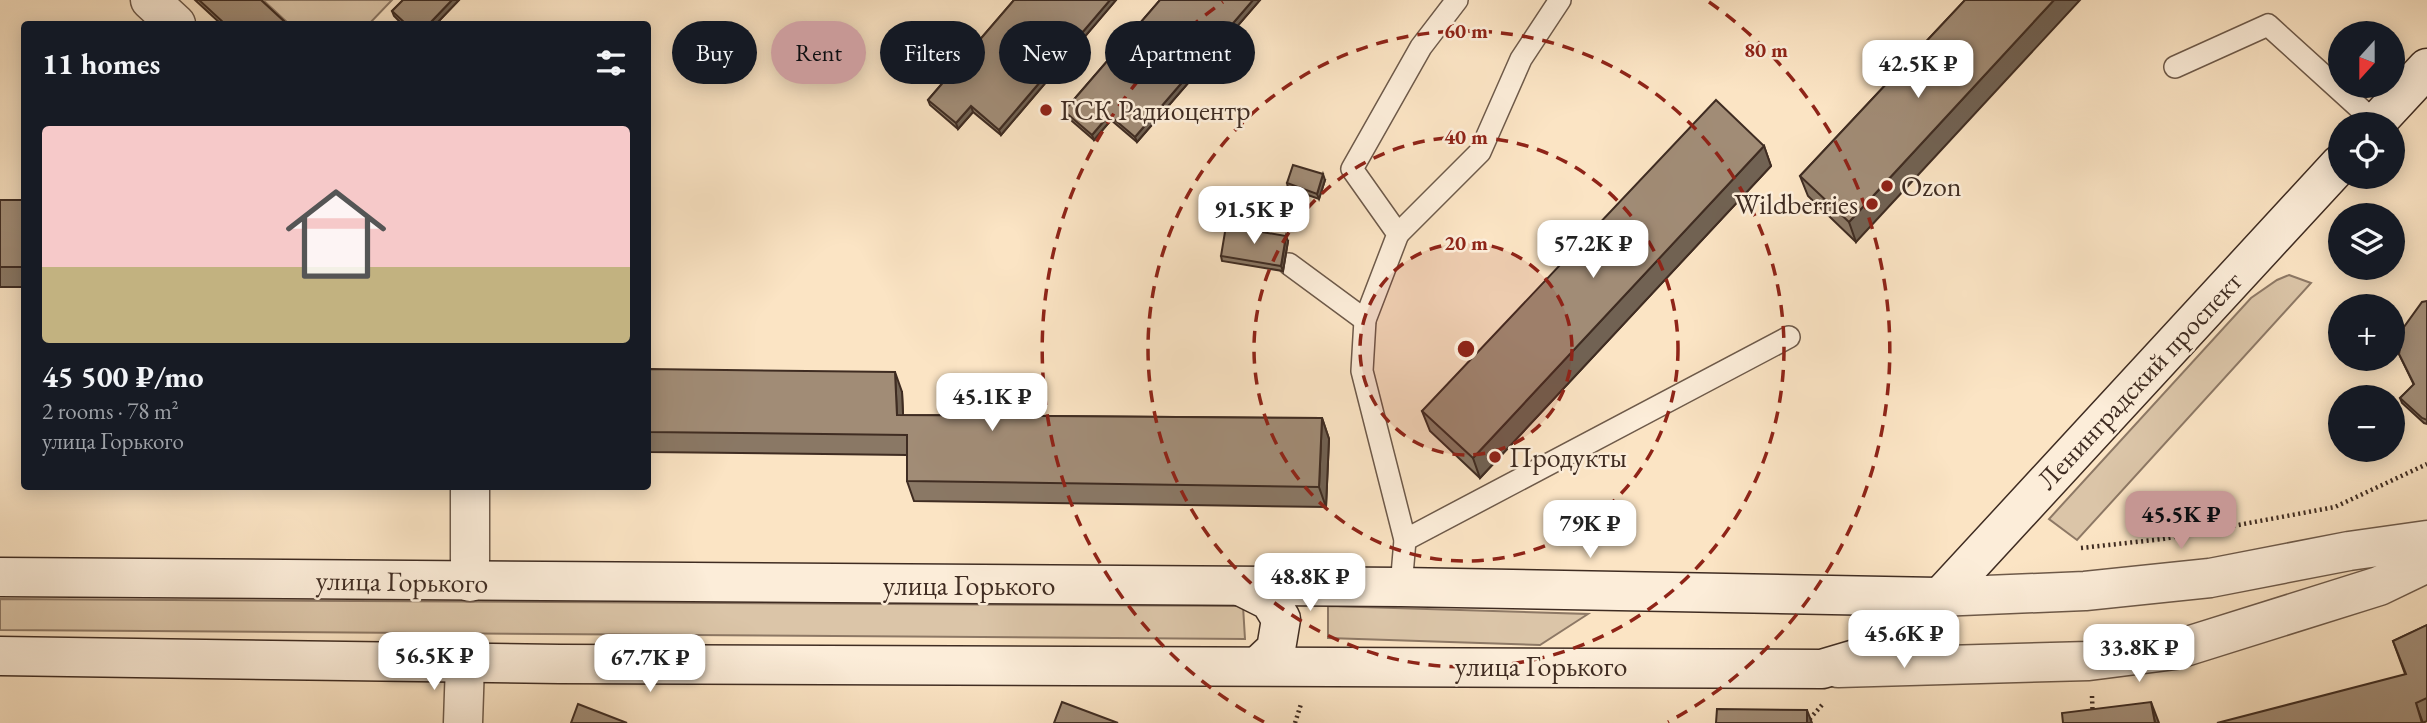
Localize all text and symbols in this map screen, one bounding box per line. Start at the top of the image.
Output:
text: 60 m [1444,17,1488,44]
chip: Buy [672,21,757,84]
chip: Rent [771,21,866,84]
chip: Filters [880,21,985,84]
chip: New [999,21,1091,84]
chip: Apartment [1105,21,1255,84]
north arrow [2328,21,2404,98]
map controls [2328,21,2405,462]
text: 80 m [1744,36,1788,63]
pin: 42.5K ₽ [1853,41,1983,100]
text: 11 homes [42,44,160,83]
icon: filters [592,44,630,82]
text: 42.5K ₽ [1878,48,1958,78]
place label: ГСК Радиоцентр [1060,92,1250,128]
marker: ГСК Радиоцентр [1038,102,1054,118]
button: locate [2328,112,2405,189]
text: 40 m [1444,123,1488,150]
place label: Ozon [1901,168,1962,204]
icon: home [273,171,399,297]
marker: Ozon [1879,178,1895,194]
place label: Wildberries [1734,186,1858,222]
pin: 91.5K ₽ [1189,187,1319,246]
text: 91.5K ₽ [1214,194,1294,224]
marker: Wildberries [1864,196,1880,212]
button: layers [2328,203,2405,280]
pin: 57.2K ₽ [1528,220,1658,280]
text: 57.2K ₽ [1553,228,1633,258]
text: 20 m [1444,229,1488,256]
street label: Ленинградский проспект [2029,263,2250,497]
button: + [2328,294,2405,371]
centre of rings [1454,337,1478,361]
text: 45 500 ₽/mo [42,357,204,396]
pin: 45.1K ₽ [927,374,1057,433]
text: 45.1K ₽ [952,381,1032,411]
button: − [2328,385,2405,462]
text: 2 rooms · 78 m² [42,396,179,426]
text: улица Горького [42,426,184,456]
place label: Продукты [1509,439,1627,475]
marker: Продукты [1487,449,1503,465]
pin: 45.5K ₽ [2116,491,2246,551]
text: 45.5K ₽ [2141,499,2221,529]
pin: 79K ₽ [1541,500,1639,560]
text: 79K ₽ [1559,508,1621,538]
pin: 48.8K ₽ [1245,554,1375,613]
street label: улица Горького [315,561,489,601]
text: 48.8K ₽ [1270,561,1350,591]
street label: улица Горького [883,567,1055,603]
pin: 45.6K ₽ [1839,610,1969,670]
text: 45.6K ₽ [1864,618,1944,648]
pin: 33.8K ₽ [2074,624,2204,684]
pin: 56.5K ₽ [369,632,499,692]
text: 33.8K ₽ [2099,632,2179,662]
pin: 67.7K ₽ [585,634,715,694]
text: 56.5K ₽ [394,640,474,670]
text: 67.7K ₽ [610,642,690,672]
street label: улица Горького [1455,648,1627,684]

